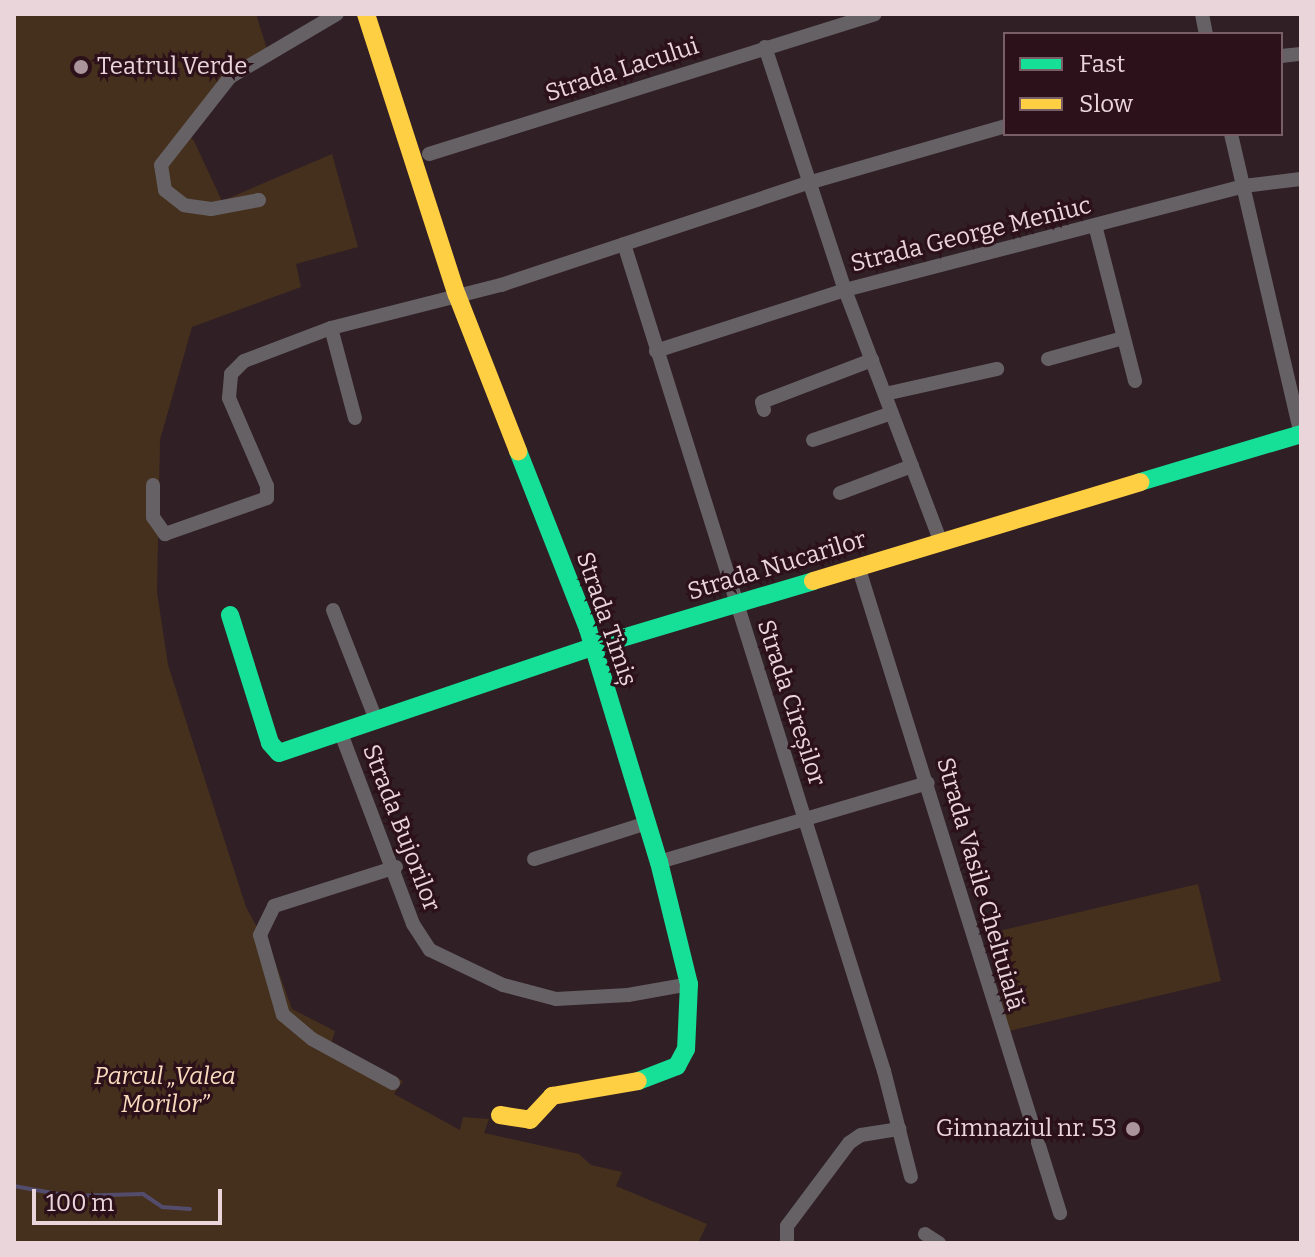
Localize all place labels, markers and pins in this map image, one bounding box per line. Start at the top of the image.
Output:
place label: Teatrul Verde [97,53,247,81]
marker: Teatrul Verde [72,58,90,76]
place label: Gimnaziul nr. 53 [936,1115,1117,1143]
marker: Gimnaziul nr. 53 [1124,1120,1142,1138]

